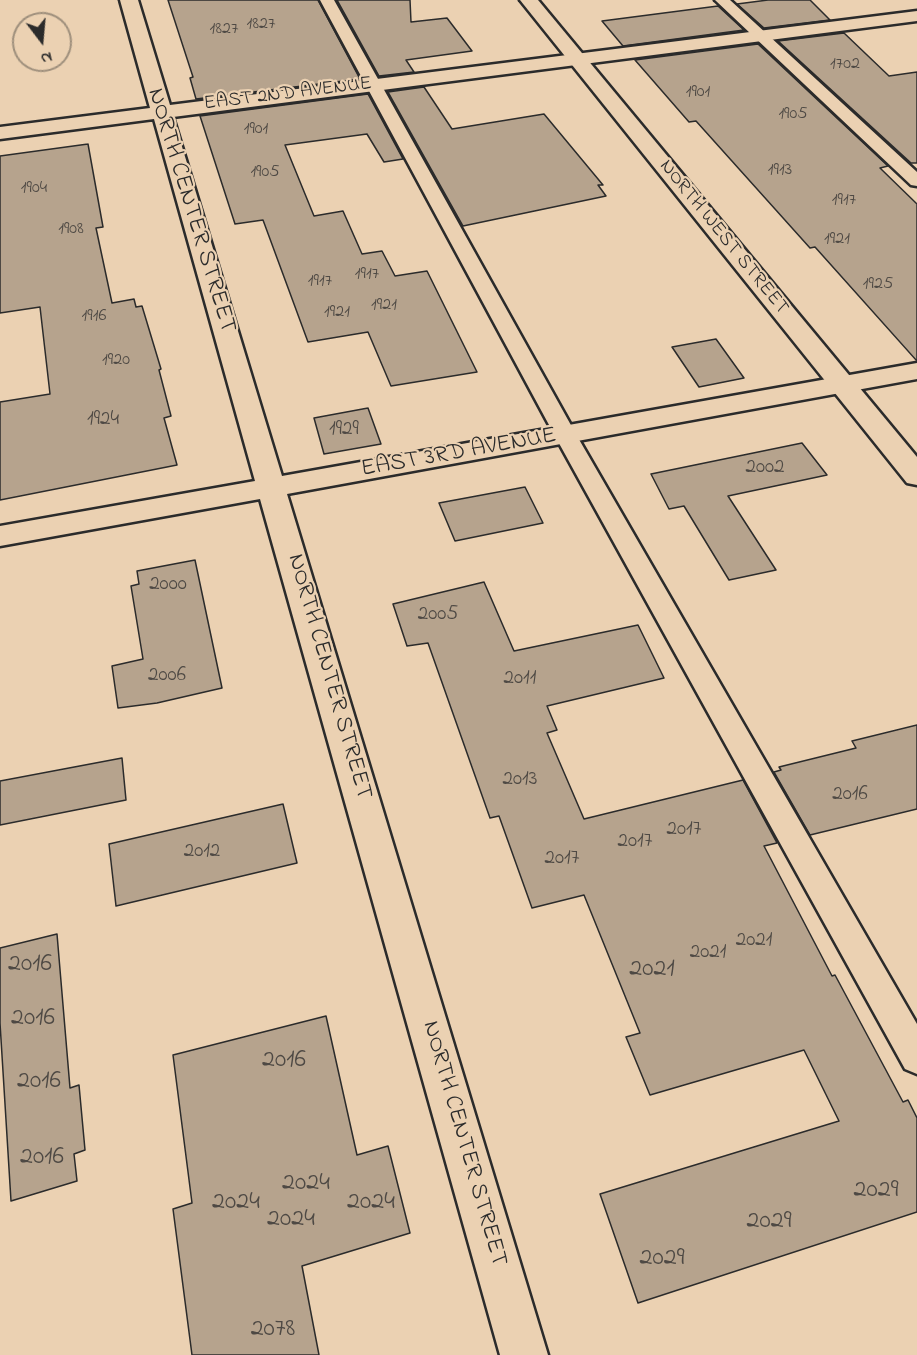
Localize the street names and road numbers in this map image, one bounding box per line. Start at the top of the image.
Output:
street label: EAST 2ND AVENUE [203,73,373,117]
street label: NORTH CENTER STREET [139,85,241,337]
street label: NORTH WEST STREET [653,156,793,320]
street label: EAST 3RD AVENUE [359,423,559,485]
street label: NORTH CENTER STREET [279,551,377,803]
street label: NORTH CENTER STREET [414,1018,512,1270]

